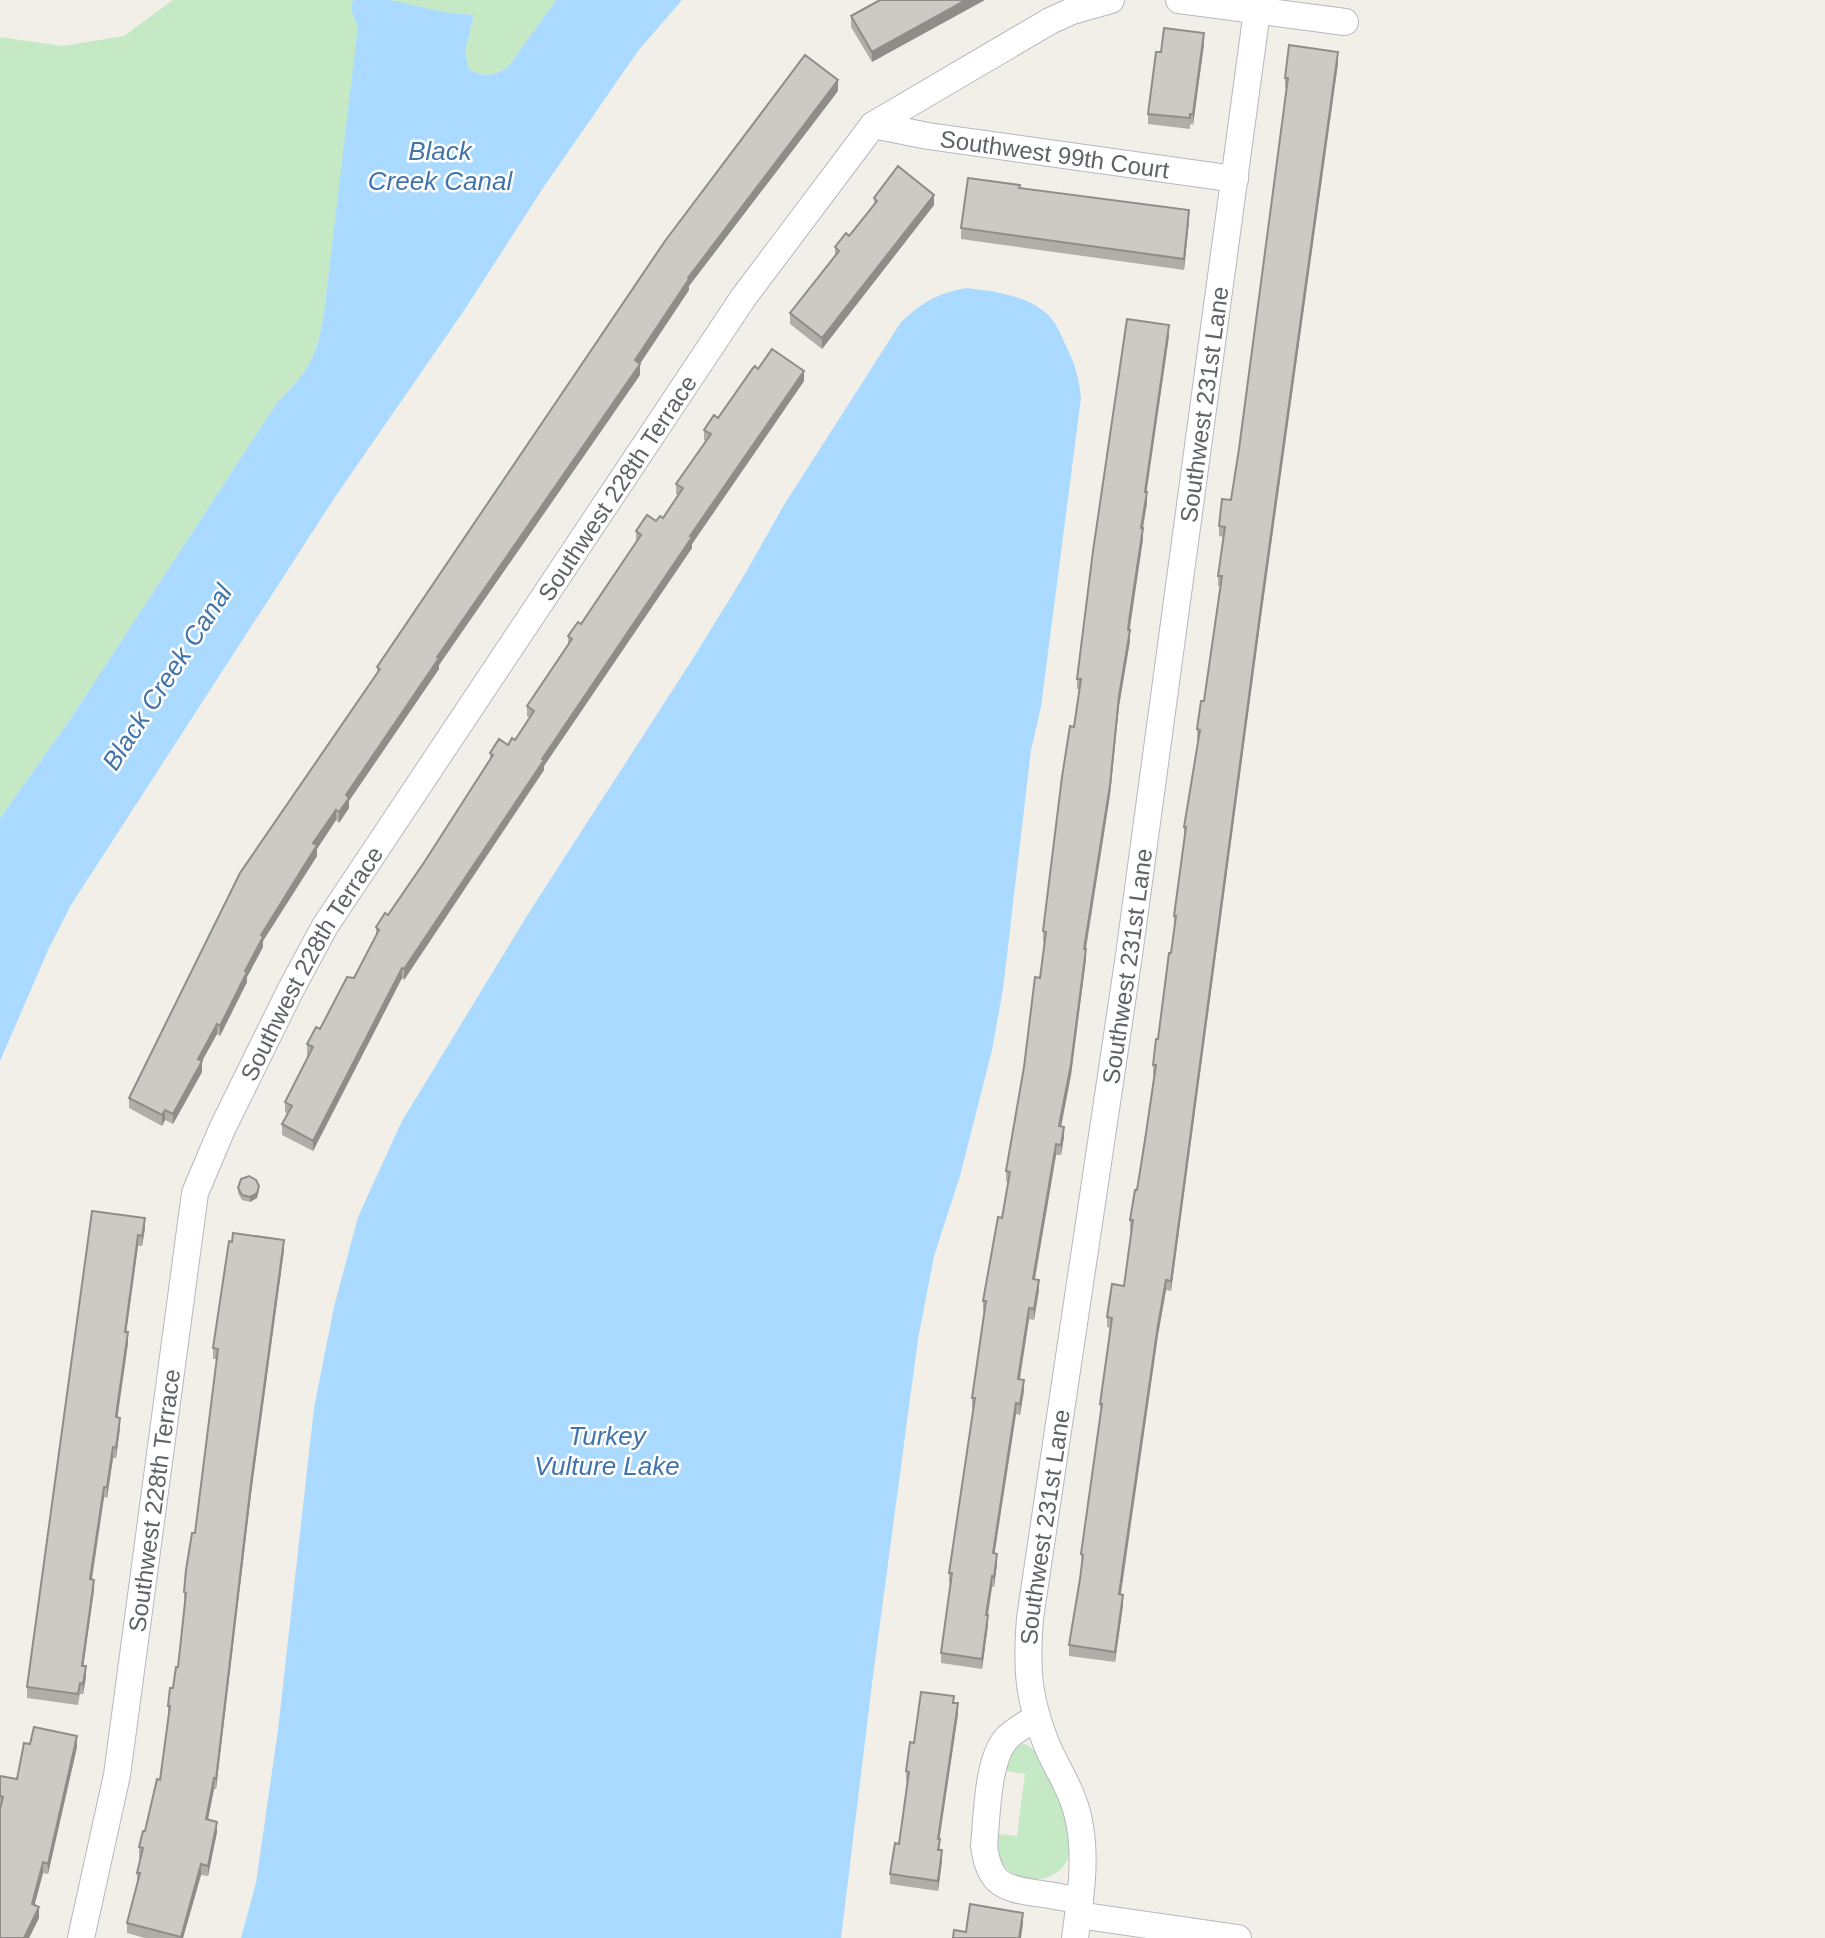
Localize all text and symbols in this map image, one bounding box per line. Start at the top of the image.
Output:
street label: Southwest 99th Court [938,124,1171,183]
water label: Black Creek Canal [368,136,513,196]
street label: Southwest 231st Lane [1174,285,1233,524]
street label: Southwest 228th Terrace [532,370,702,605]
water label: Black Creek Canal [96,578,239,775]
street label: Southwest 228th Terrace [235,841,388,1085]
street label: Southwest 231st Lane [1096,847,1157,1086]
street label: Southwest 228th Terrace [123,1367,185,1634]
street label: Southwest 231st Lane [1015,1408,1074,1645]
water label: Turkey Vulture Lake [534,1421,680,1481]

